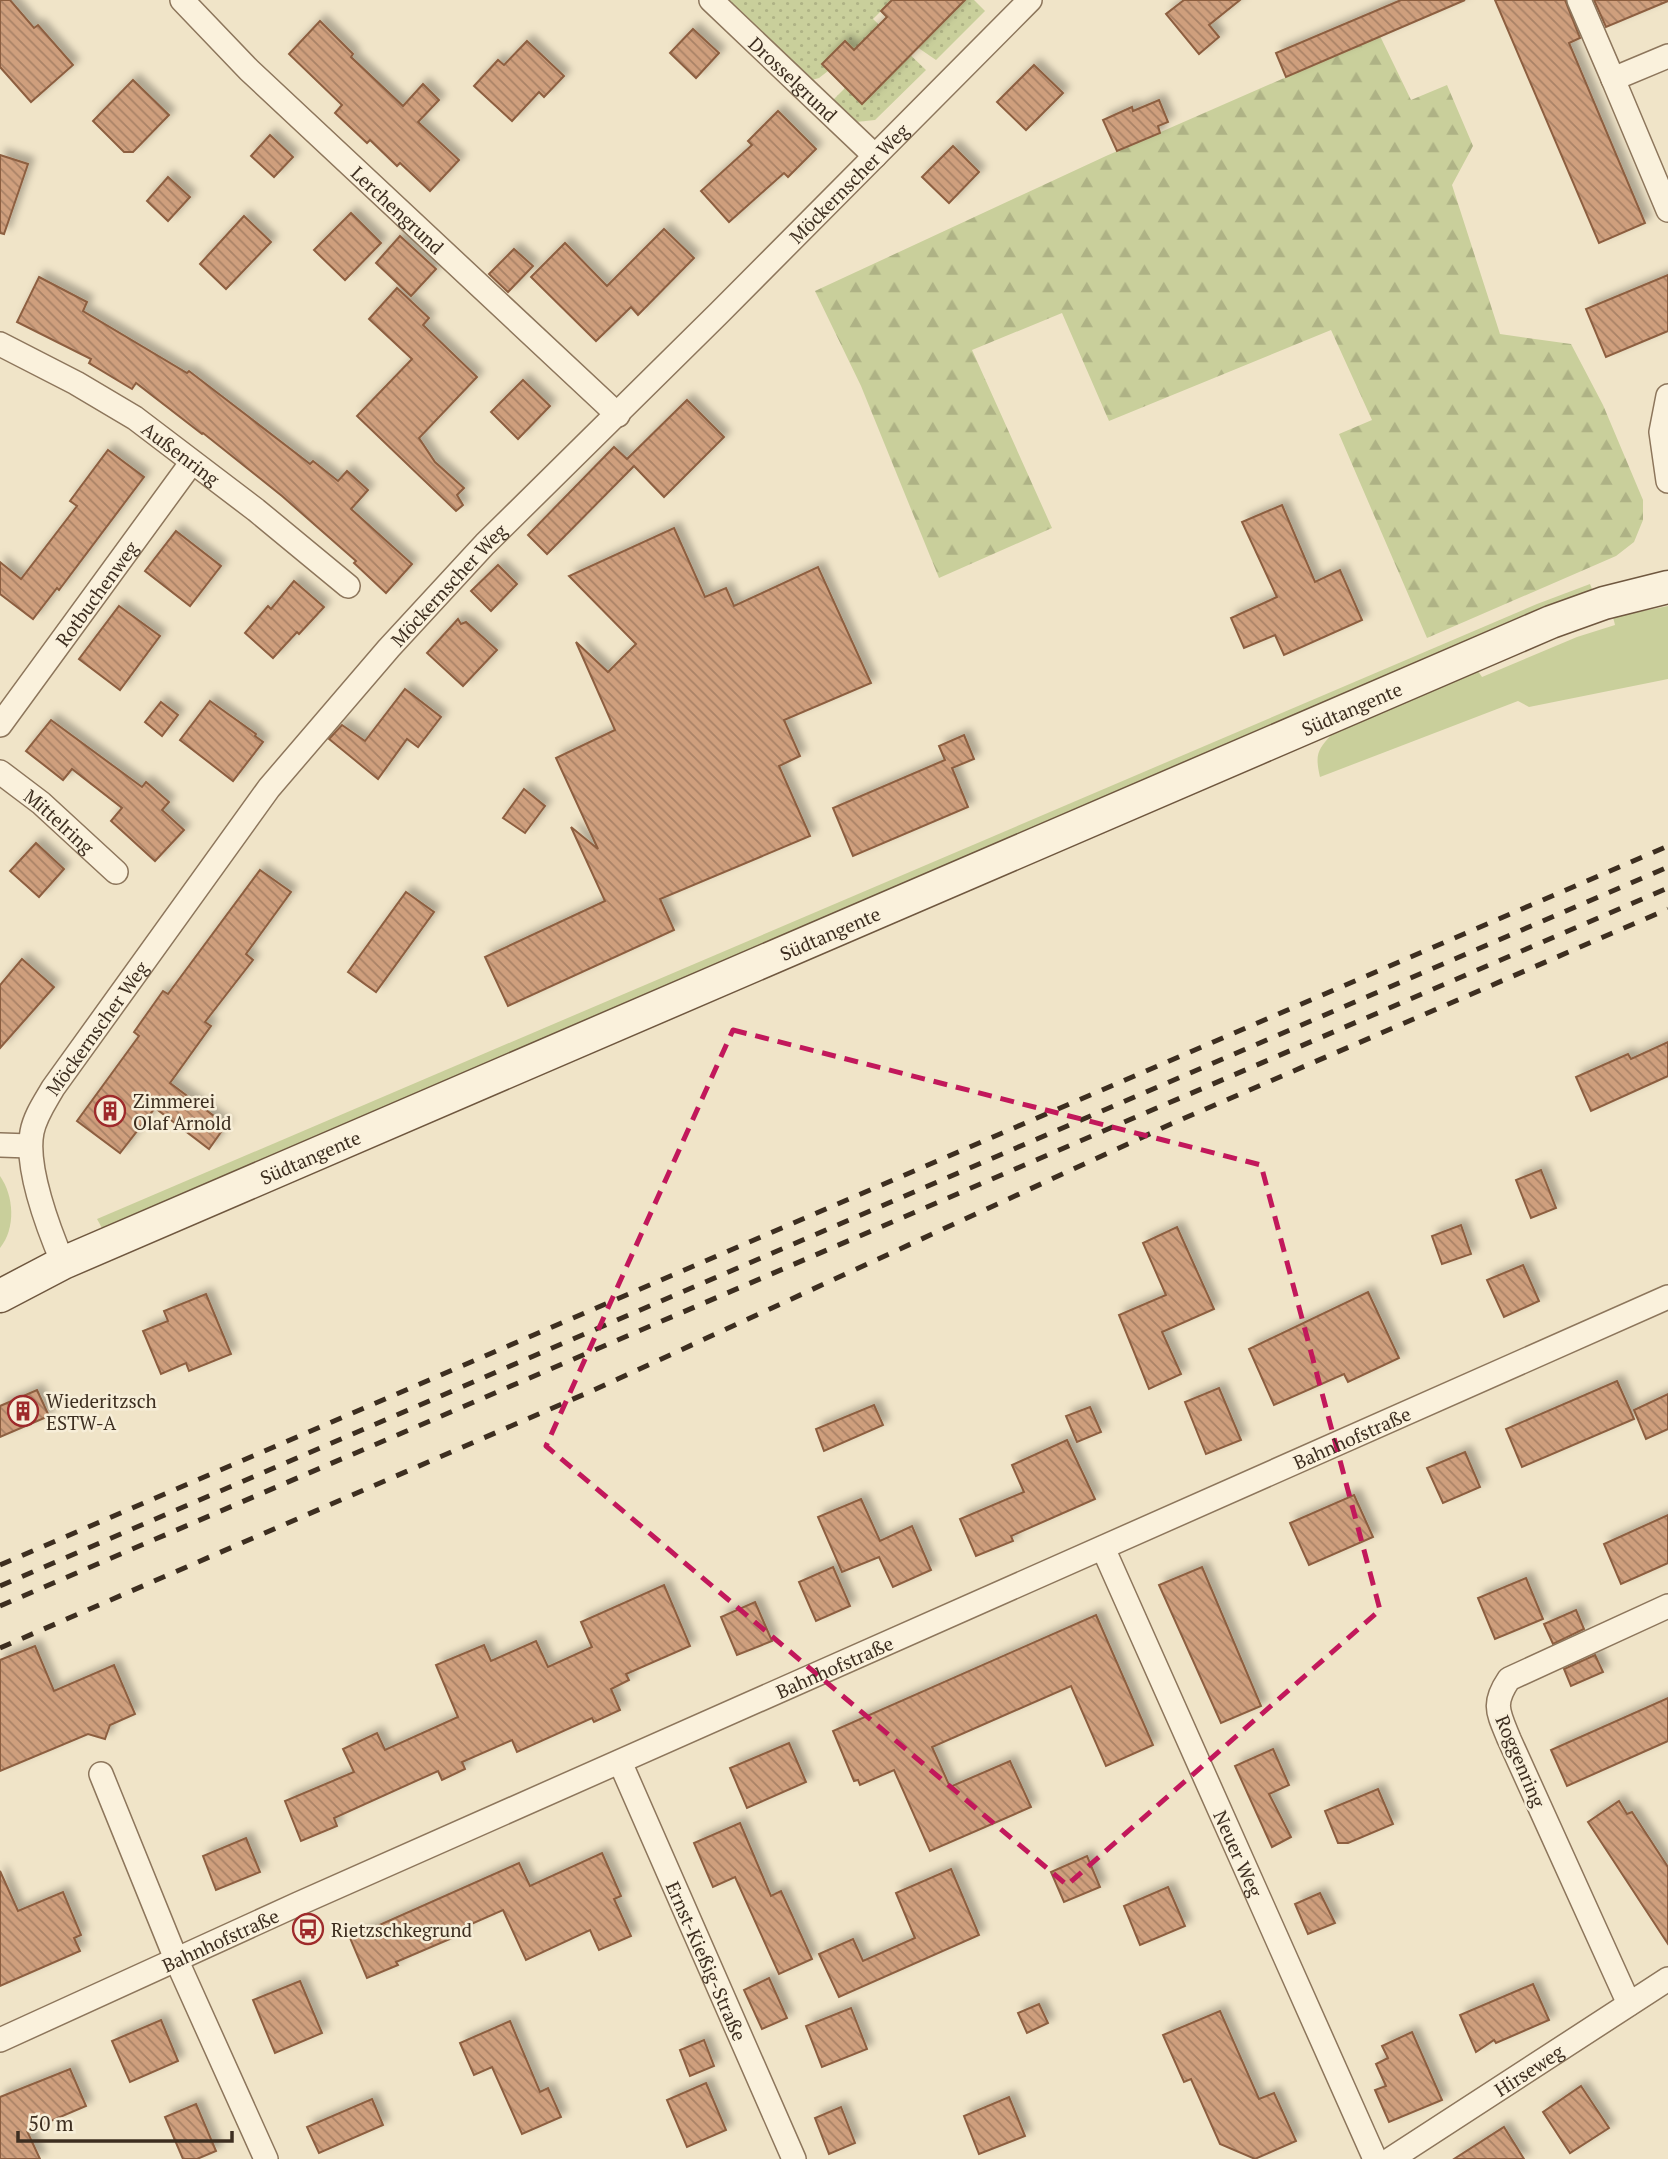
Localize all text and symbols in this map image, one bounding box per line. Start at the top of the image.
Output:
street label: Drosselgrund [744,31,844,127]
street label: Möckernscher Weg [783,117,914,248]
street label: Lerchengrund [346,160,450,259]
street label: Außenring [137,416,226,491]
street label: Möckernscher Weg [385,517,512,651]
street label: Rotbuchenweg [49,535,143,651]
street label: Südtangente [1297,675,1406,741]
street label: Mittelring [20,783,101,859]
street label: Südtangente [776,900,884,965]
street label: Möckernscher Weg [39,955,153,1100]
place label: Zimmerei Olaf Arnold [133,1088,232,1135]
building icon: Zimmerei Olaf Arnold [93,1094,127,1128]
street label: Südtangente [256,1124,364,1189]
place label: Wiederitzsch ESTW-A [46,1388,157,1435]
building icon: Wiederitzsch ESTW-A [6,1394,40,1428]
street label: Bahnhofstraße [1289,1400,1414,1474]
street label: Bahnhofstraße [772,1630,897,1703]
street label: Roggenring [1490,1711,1552,1812]
street label: Neuer Weg [1209,1806,1269,1901]
street label: Ernst-Kießig-Straße [661,1877,753,2044]
street label: Bahnhofstraße [158,1902,283,1977]
bus stop icon: Rietzschkegrund [291,1912,325,1946]
place label: Rietzschkegrund [331,1917,473,1942]
street label: Hirseweg [1489,2037,1569,2101]
scale bar [18,2100,231,2144]
text: 50 m [28,2109,74,2137]

